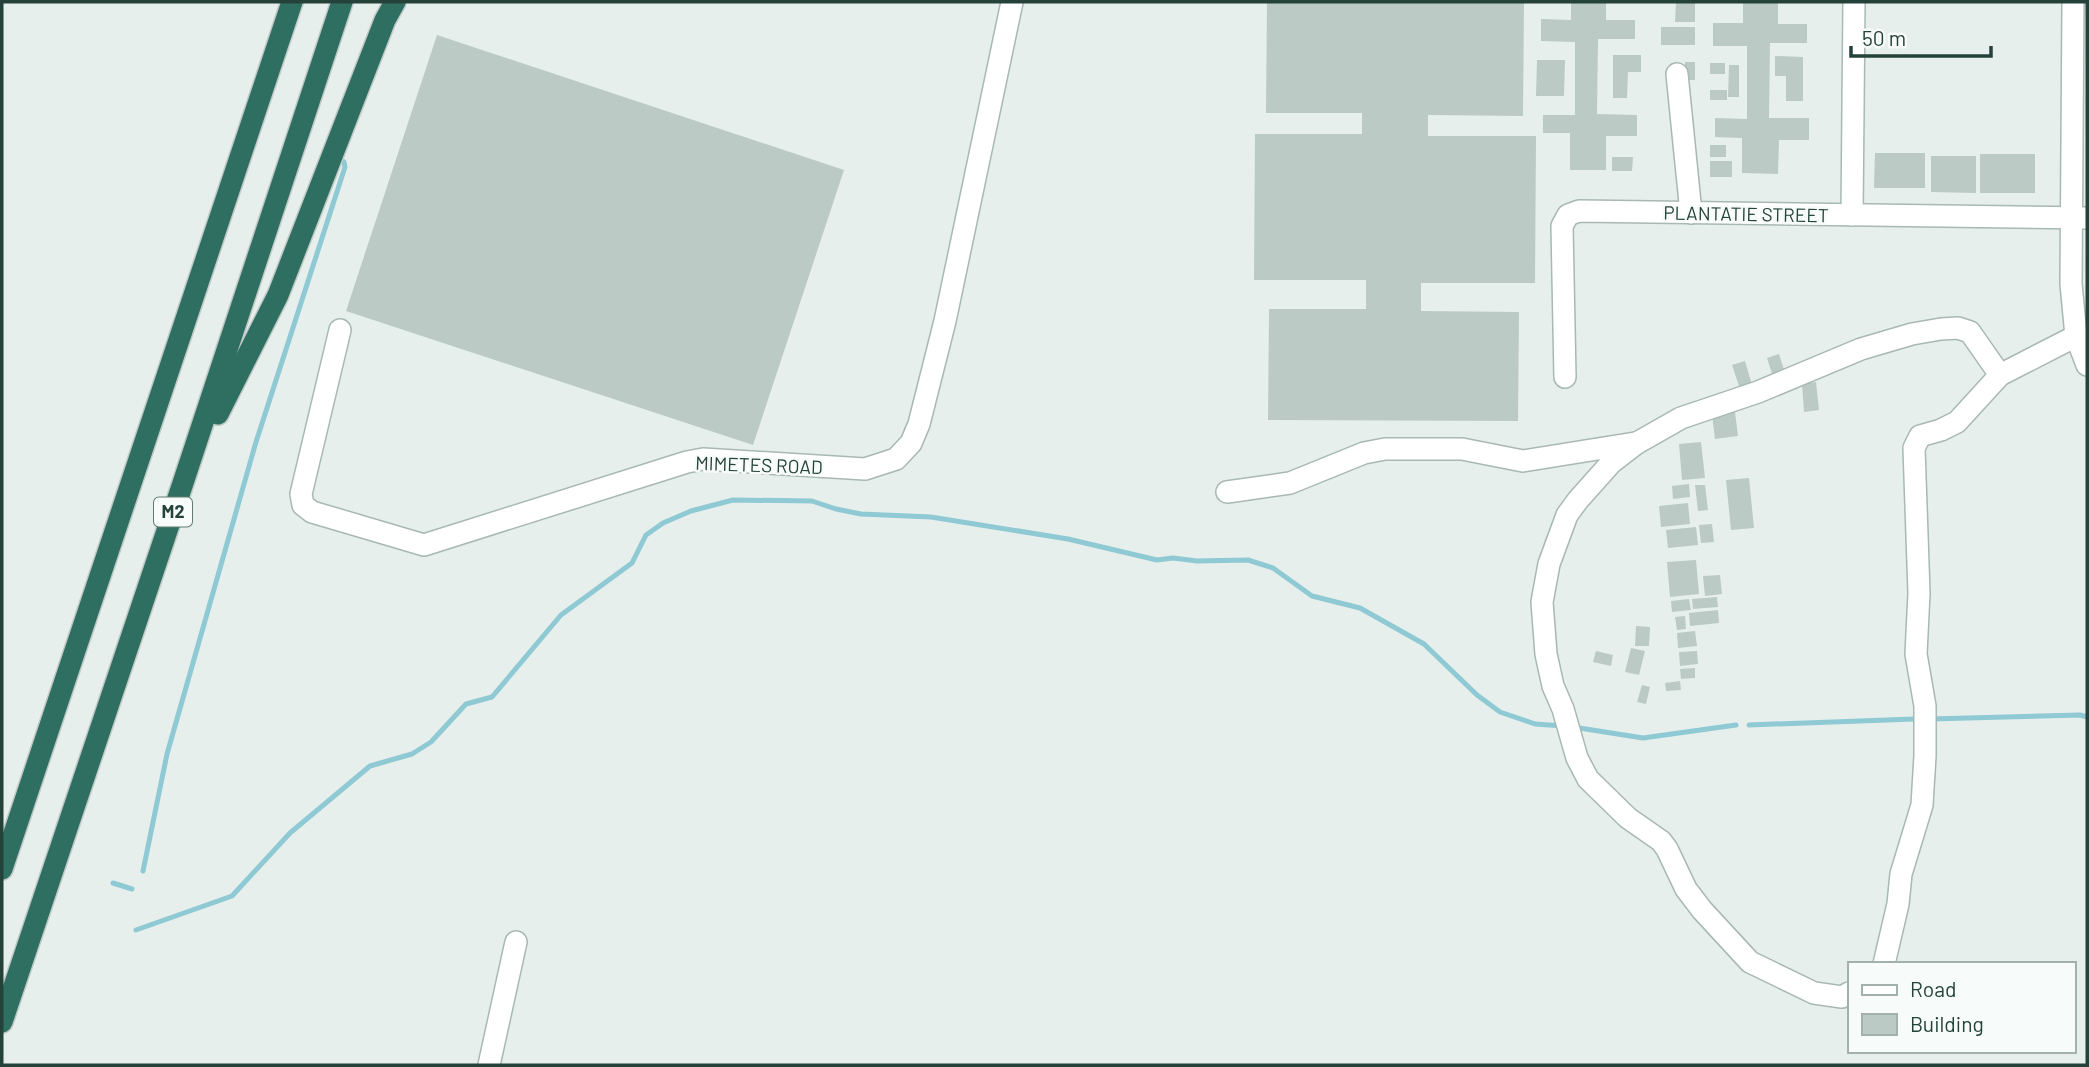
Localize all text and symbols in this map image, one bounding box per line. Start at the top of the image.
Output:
scale bar [1851,14,1991,58]
text: 50 m [1862,25,1906,50]
street label: PLANTATIE STREET [1663,201,1829,226]
street label: MIMETES ROAD [695,451,823,478]
road number: M2 [154,498,192,526]
legend [1848,962,2075,1053]
text: Road [1910,976,1956,1001]
text: Building [1910,1011,1984,1036]

